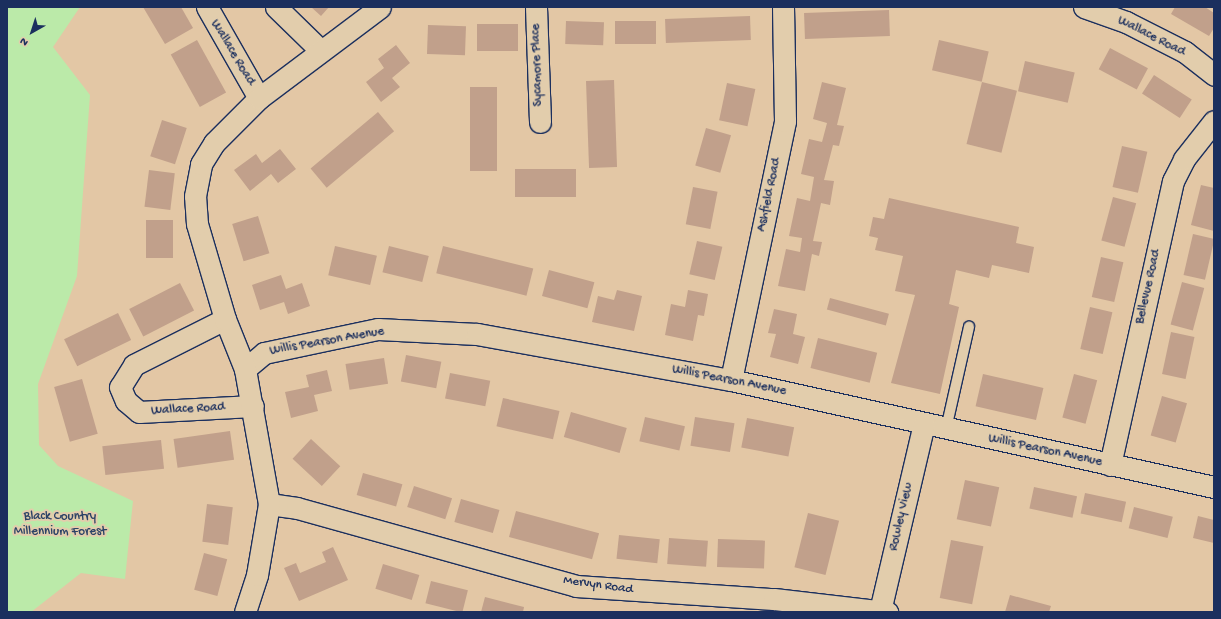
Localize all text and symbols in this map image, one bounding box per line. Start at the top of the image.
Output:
north arrow [12,12,52,52]
street label: Wallace Road [1115,13,1187,61]
street label: Wallace Road [206,17,258,89]
street label: Sycamore Place [529,23,547,107]
text: N [18,34,31,48]
street label: Ashfield Road [755,157,785,233]
street label: Bellevue Road [1133,248,1165,326]
street label: Willis Pearson Avenue [269,324,385,360]
street label: Willis Pearson Avenue [671,362,787,400]
street label: Wallace Road [151,400,225,420]
street label: Willis Pearson Avenue [987,431,1103,471]
street label: Rowley View [887,481,917,553]
park label: Black Country Millennium Forest [14,510,106,541]
street label: Mervyn Road [562,573,634,599]

